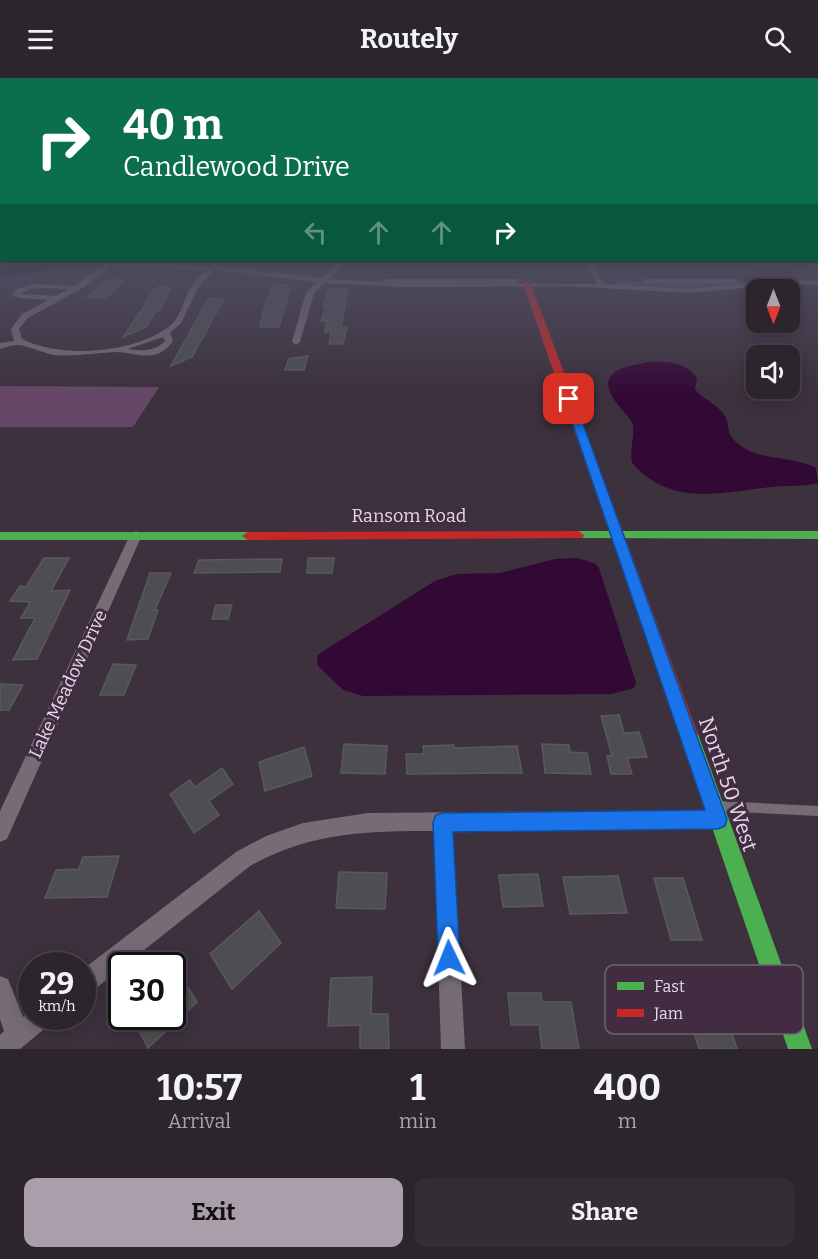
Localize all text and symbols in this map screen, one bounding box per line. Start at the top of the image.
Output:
icon: menu [24,23,57,56]
text: Routely [360,23,458,55]
icon: search [761,23,794,56]
text: 40 m [123,100,223,150]
icon: right [24,102,102,180]
text: Candlewood Drive [123,151,350,183]
icon: left [299,216,332,249]
icon: ahead [362,216,395,249]
icon: ahead [425,216,458,249]
icon: right [488,216,521,249]
north arrow [746,279,800,333]
map controls [746,279,800,399]
button: sound [746,345,800,399]
pin [543,373,594,424]
icon: arrive [552,382,585,415]
street label: Ransom Road [352,505,467,527]
street label: Lake Meadow Drive [24,606,112,762]
street label: North 50 West [693,713,763,855]
position arrow [417,926,481,990]
speed limit sign: 30 [108,952,186,1030]
legend [605,965,803,1034]
text: 29 [40,966,74,1002]
text: Fast [654,977,685,996]
text: km/h [38,997,76,1015]
text: Jam [653,1004,683,1023]
text: 10:57 [157,1066,242,1110]
text: 1 [410,1066,426,1110]
text: 400 [593,1066,661,1110]
text: Arrival [168,1109,231,1133]
text: min [399,1109,437,1133]
text: m [618,1109,637,1133]
button: Exit [24,1178,403,1247]
button: Share [415,1178,794,1247]

